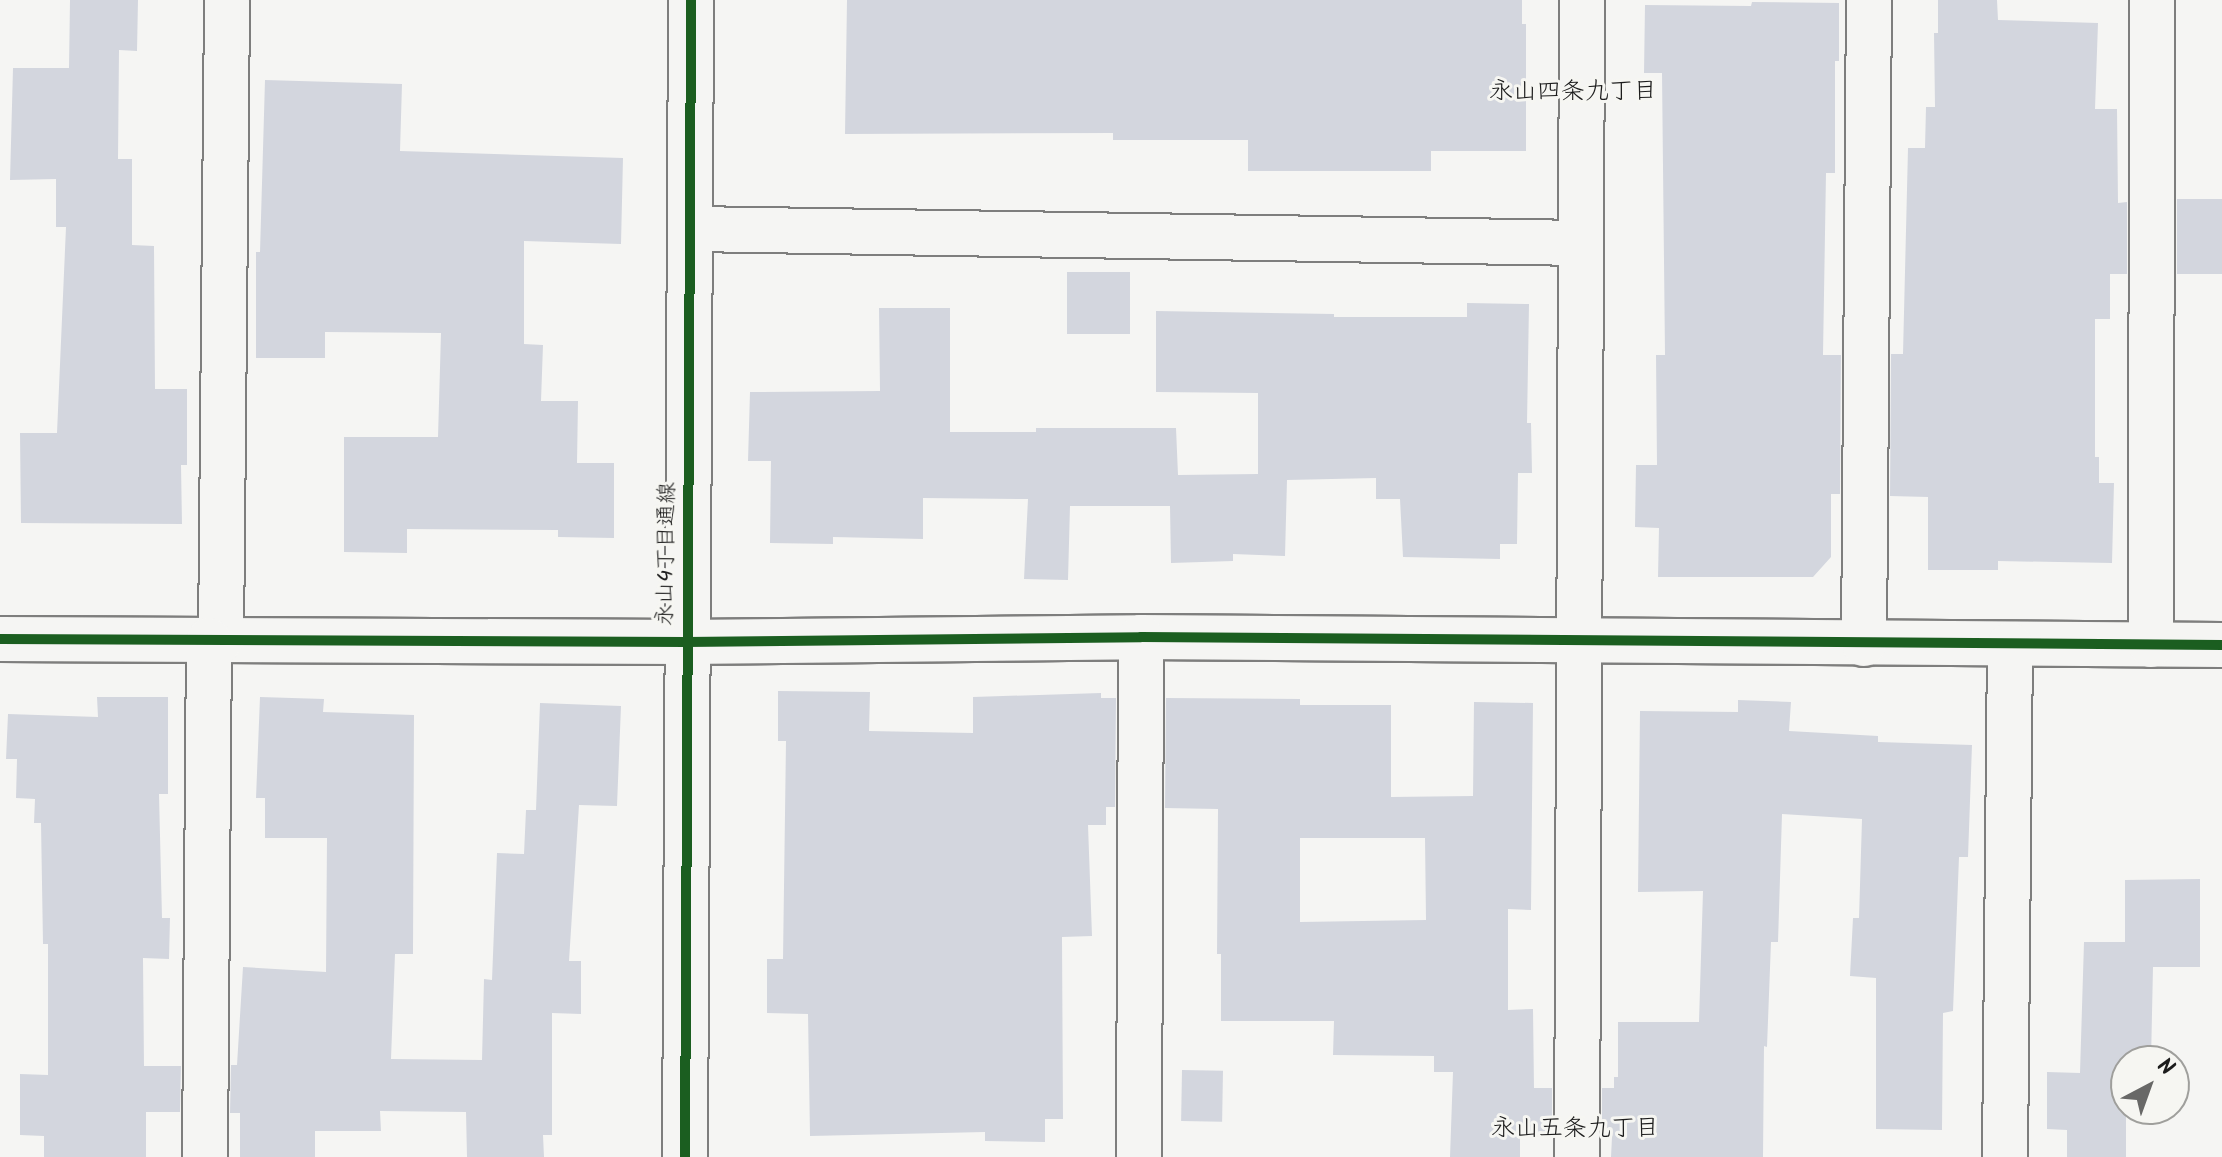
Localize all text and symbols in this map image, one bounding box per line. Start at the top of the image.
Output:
district label: 永山四条九丁目 [1489,78,1657,106]
street label: 永山4丁目通線 [653,482,681,626]
north arrow [2110,1045,2190,1125]
text: N [2148,1050,2181,1086]
district label: 永山五条九丁目 [1491,1115,1659,1143]

